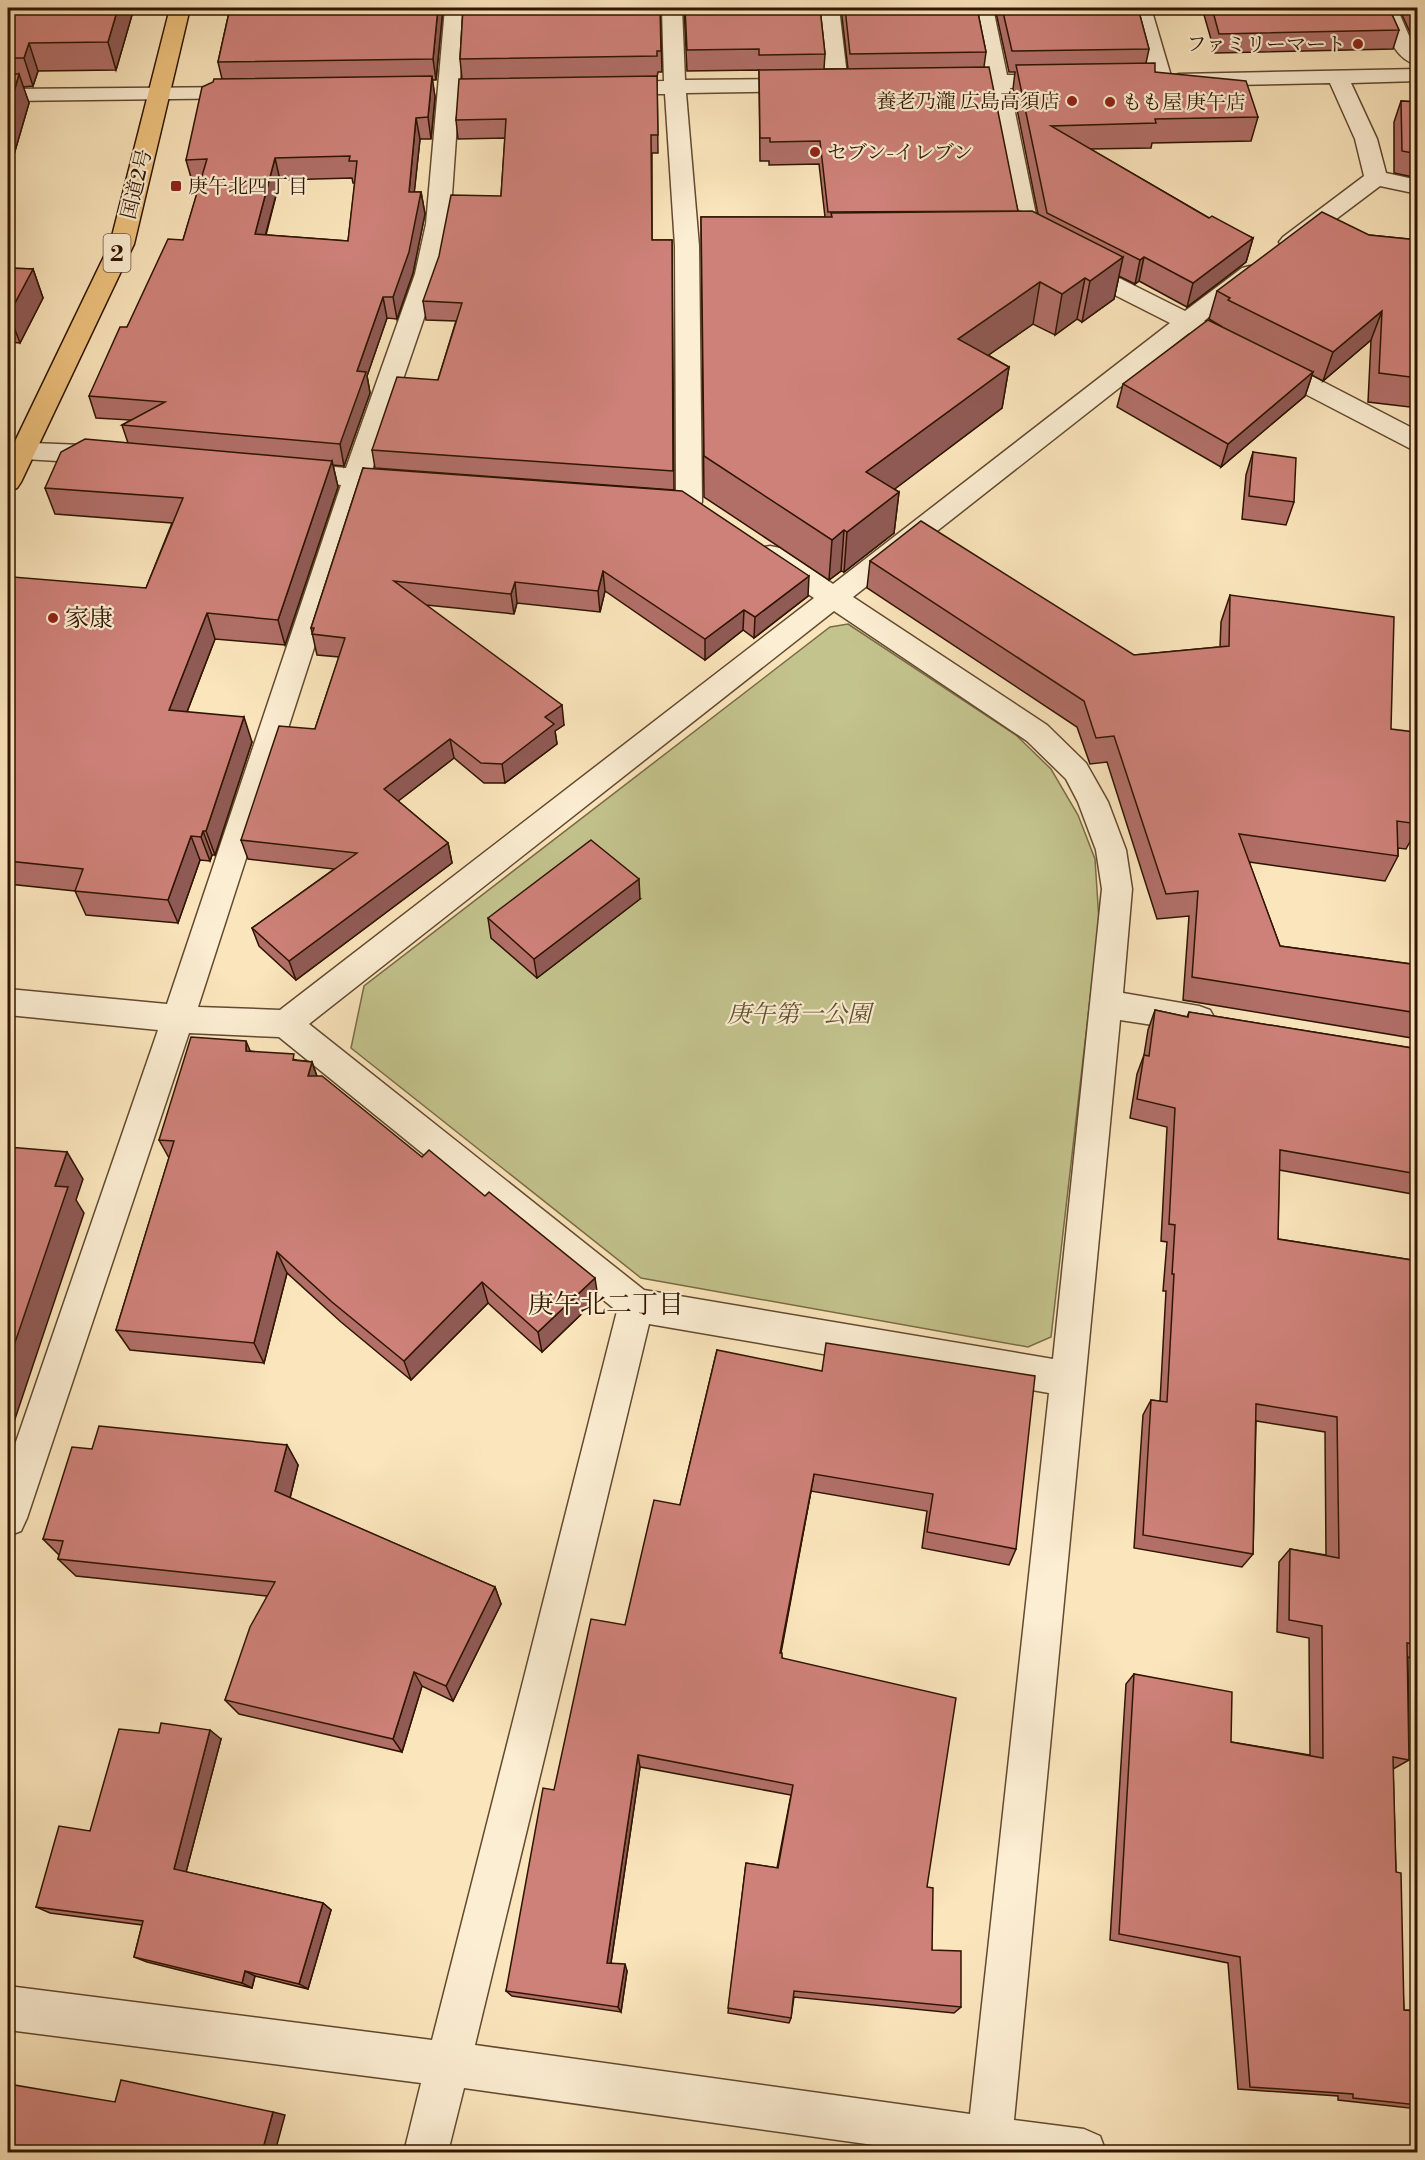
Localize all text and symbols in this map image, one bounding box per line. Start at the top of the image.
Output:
place label: ファミリーマート [1186,33,1346,58]
marker: ファミリーマート [1351,37,1365,51]
place label: 養老乃瀧 広島高須店 [876,90,1060,115]
place label: もも屋 庚午店 [1122,91,1246,116]
marker: 養老乃瀧 広島高須店 [1065,94,1079,108]
marker: もも屋 庚午店 [1103,95,1117,109]
place label: セブン-イレブン [827,141,973,166]
marker: セブン-イレブン [808,145,822,159]
street label: 国道2号 [117,147,158,222]
place label: 庚午北四丁目 [188,175,308,200]
marker: 庚午北四丁目 [169,179,183,193]
road number: 2 [104,234,130,272]
place label: 家康 [65,604,113,634]
marker: 家康 [46,611,60,625]
park label: 庚午第一公園 [727,1000,875,1030]
district label: 庚午北二丁目 [528,1289,684,1321]

